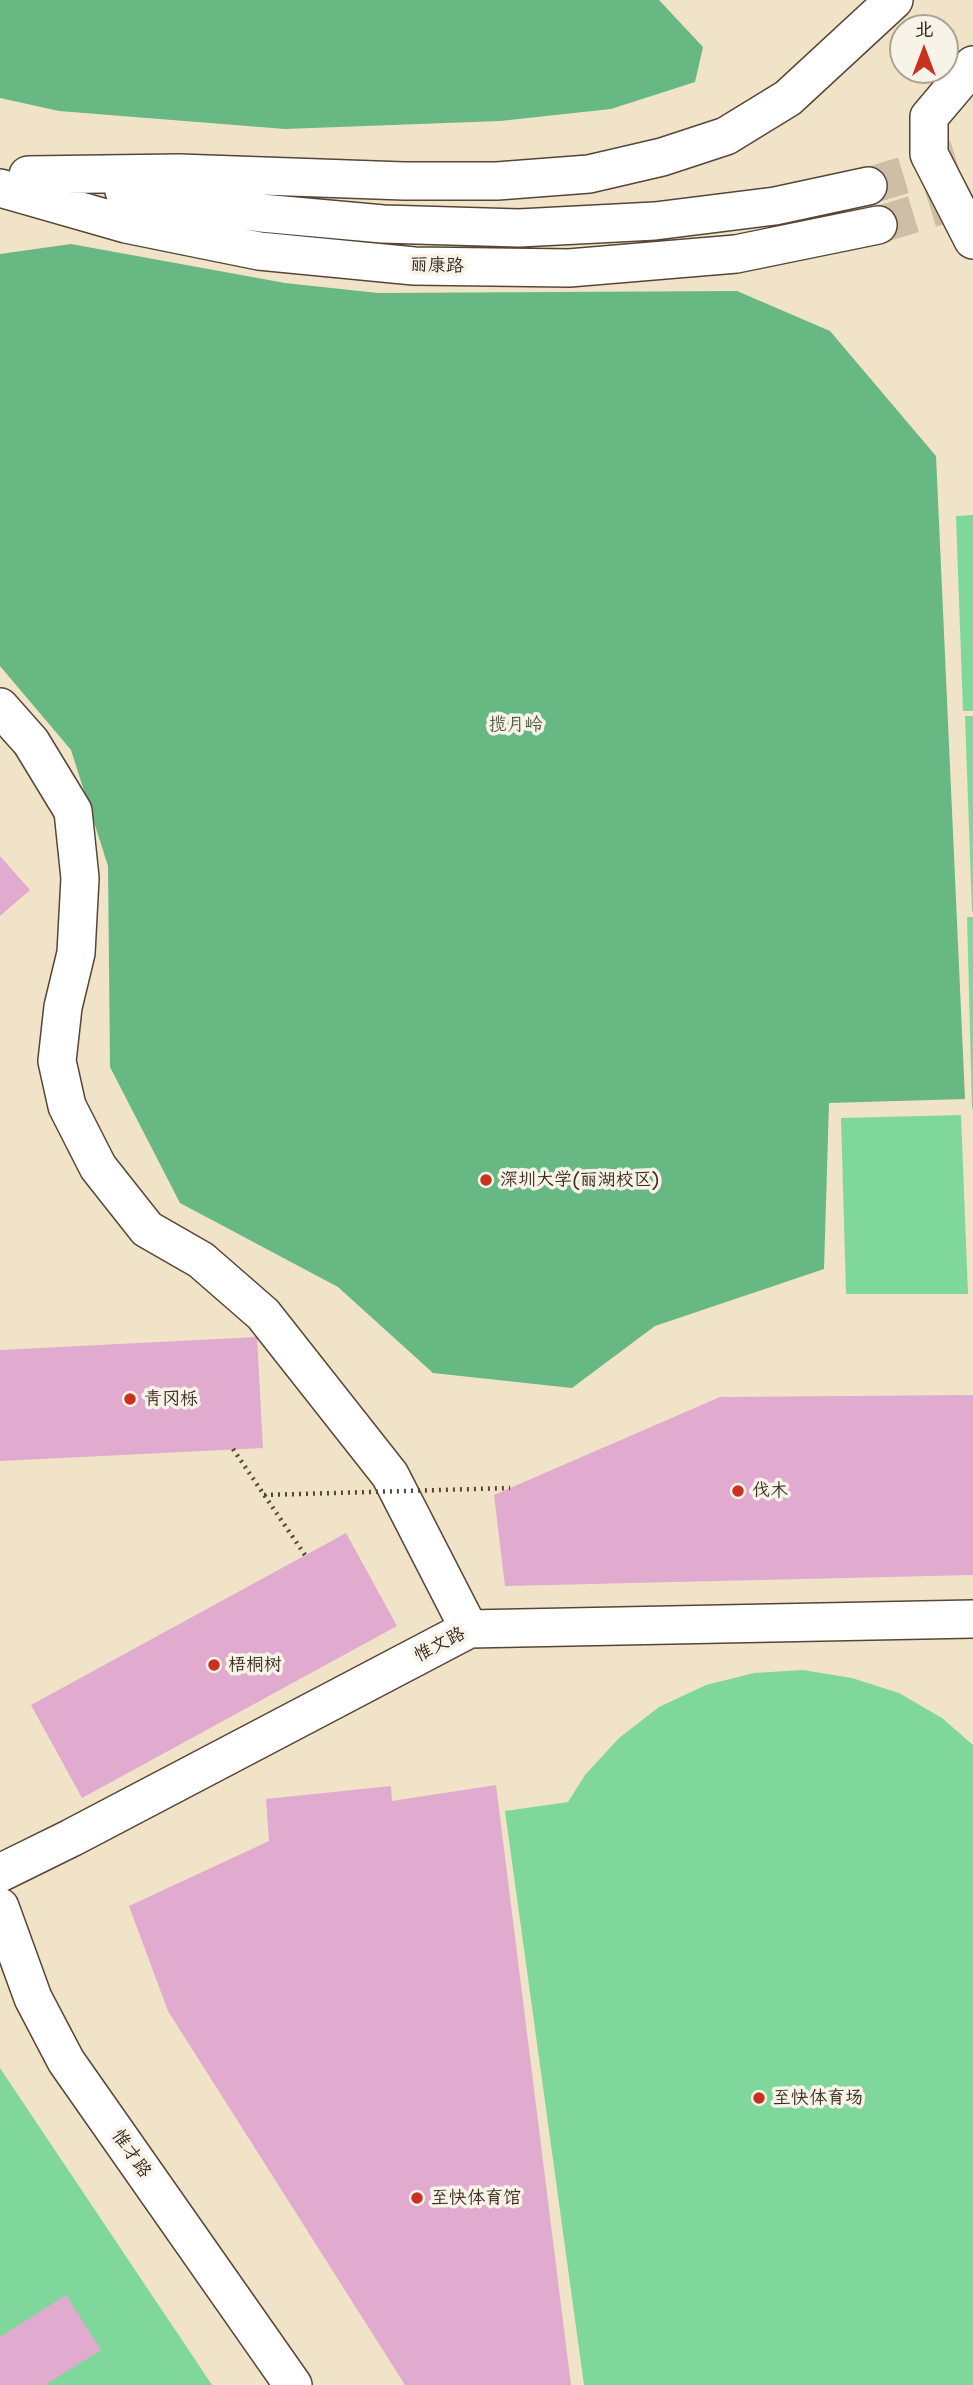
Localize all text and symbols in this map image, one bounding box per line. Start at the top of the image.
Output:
north arrow [889,14,959,84]
text: 北 [914,17,934,42]
street label: 丽康路 [410,254,464,278]
park label: 揽月岭 [489,714,543,736]
place label: 深圳大学(丽湖校区) [500,1169,659,1191]
marker: 深圳大学(丽湖校区) [478,1172,494,1188]
place label: 青冈栎 [144,1388,198,1410]
marker: 青冈栎 [122,1391,138,1407]
place label: 伐木 [752,1480,788,1502]
marker: 伐木 [730,1483,746,1499]
street label: 惟文路 [411,1623,469,1667]
place label: 梧桐树 [228,1654,282,1676]
marker: 梧桐树 [206,1657,222,1673]
place label: 至快体育场 [773,2087,863,2109]
marker: 至快体育场 [751,2090,767,2106]
street label: 惟才路 [107,2126,155,2182]
place label: 至快体育馆 [431,2187,521,2209]
marker: 至快体育馆 [409,2190,425,2206]

